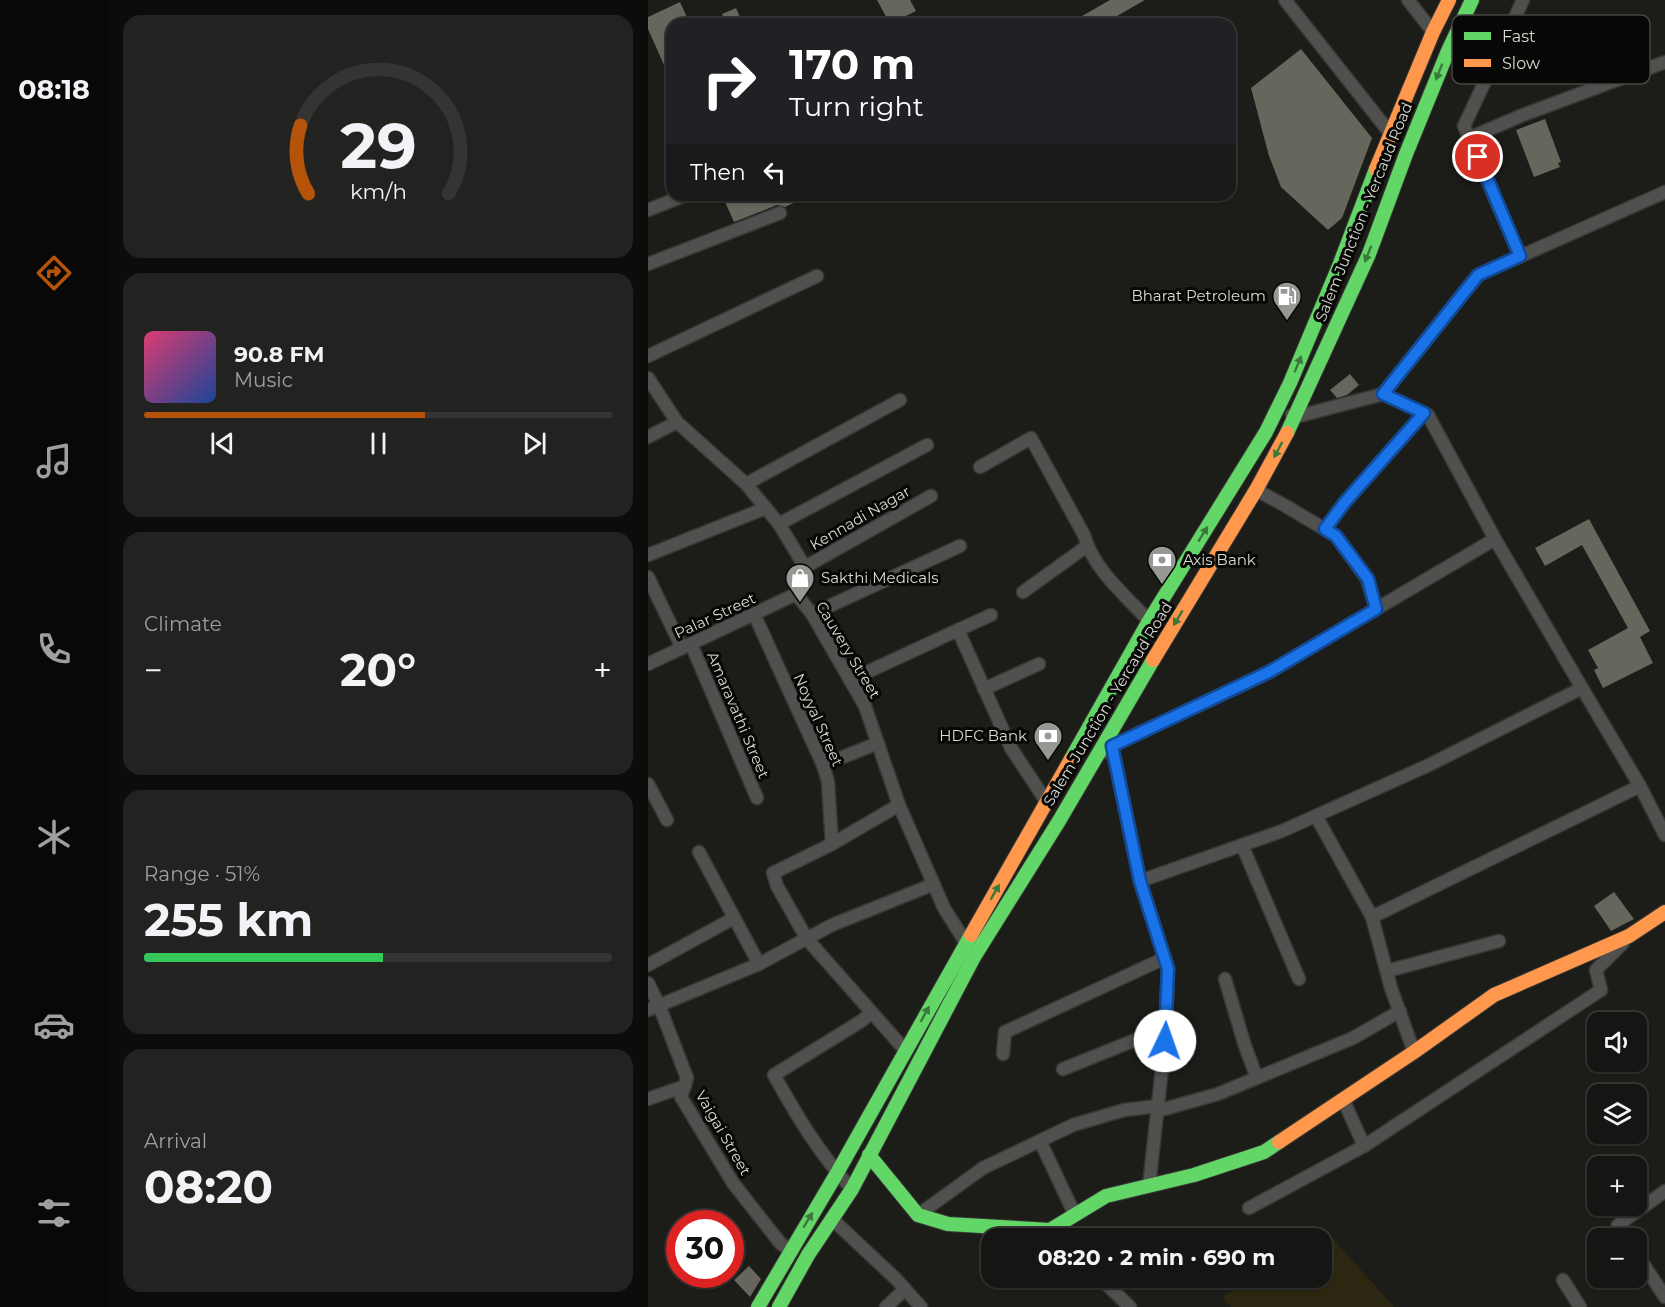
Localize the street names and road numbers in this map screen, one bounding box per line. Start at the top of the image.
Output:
street label: Salem Junction - Yercaud Road [1311,99,1416,324]
street label: Kennadi Nagar [806,481,913,554]
street label: Palar Street [671,588,758,643]
street label: Cauvery Street [812,598,885,702]
street label: Salem Junction - Yercaud Road [1039,598,1176,809]
street label: Amaravathi Street [703,649,774,781]
street label: Noyyal Street [790,671,847,769]
street label: Vaigai Street [691,1087,755,1179]

